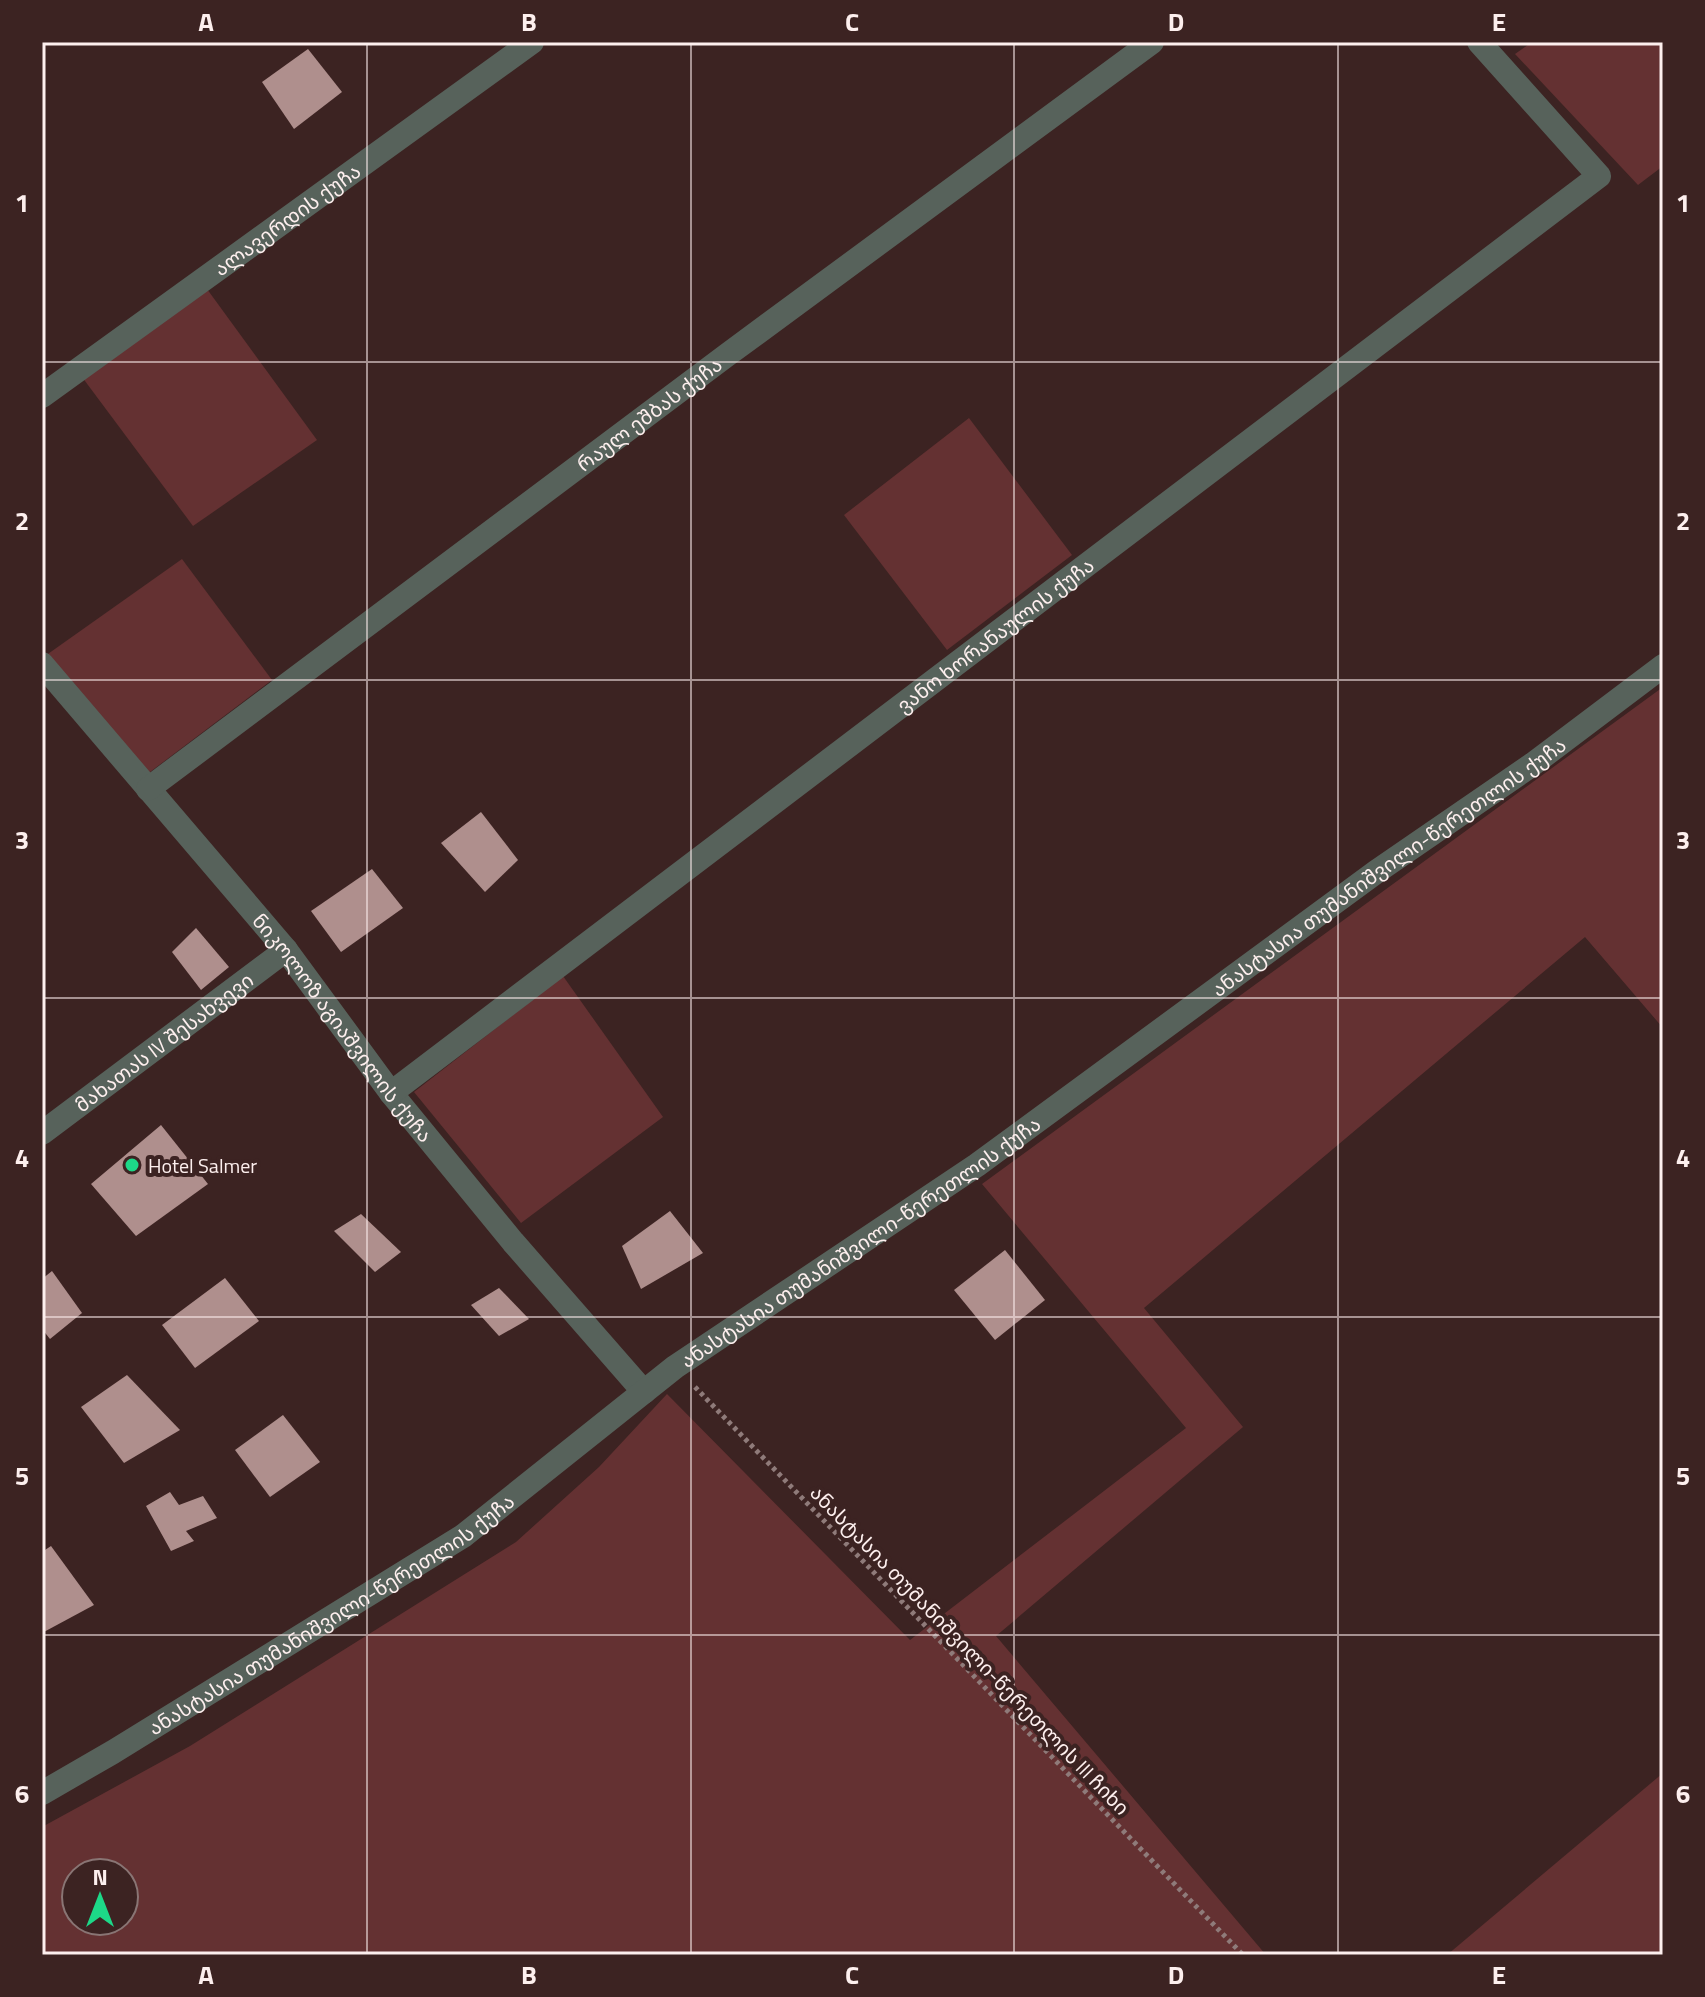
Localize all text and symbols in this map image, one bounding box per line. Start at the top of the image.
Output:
text: A [198,2,214,41]
text: B [521,2,537,41]
text: C [845,2,859,41]
text: D [1168,2,1184,41]
text: E [1492,2,1506,41]
street label: ალავერდის ქუჩა [207,155,367,283]
text: 1 [15,183,29,222]
text: 1 [1676,183,1690,222]
street label: რაულ ეშბას ქუჩა [570,349,728,478]
text: 2 [15,501,29,540]
text: 2 [1676,501,1690,540]
street label: ვანო ხორანაულის ქუჩა [889,549,1100,720]
street label: ანასტასია თუმანიშვილი-წერეთლის ქუჩა [1204,729,1572,1004]
text: 3 [15,820,29,859]
text: 3 [1676,820,1690,859]
street label: ნიკოლოზ აგიაშვილის ქუჩა [245,906,441,1149]
street label: მახათას IV შესახვევი [68,964,260,1119]
street label: ანასტასია თუმანიშვილი-წერეთლის ქუჩა [674,1108,1047,1375]
text: 4 [15,1138,29,1177]
text: 4 [1676,1138,1690,1177]
place label: Hotel Salmer [148,1150,257,1181]
marker: Hotel Salmer [123,1156,141,1174]
text: 5 [15,1456,29,1495]
text: 5 [1676,1456,1690,1495]
street label: ანასტასია თუმანიშვილი-წერეთლის III ჩიხი [803,1478,1137,1822]
street label: ანასტასია თუმანიშვილი-წერეთლის ქუჩა [142,1486,521,1742]
text: 6 [15,1774,29,1813]
text: 6 [1676,1774,1690,1813]
north arrow [60,1857,140,1937]
text: N [92,1860,108,1894]
text: A [198,1955,214,1994]
text: B [521,1955,537,1994]
text: C [845,1955,859,1994]
text: D [1168,1955,1184,1994]
text: E [1492,1955,1506,1994]

